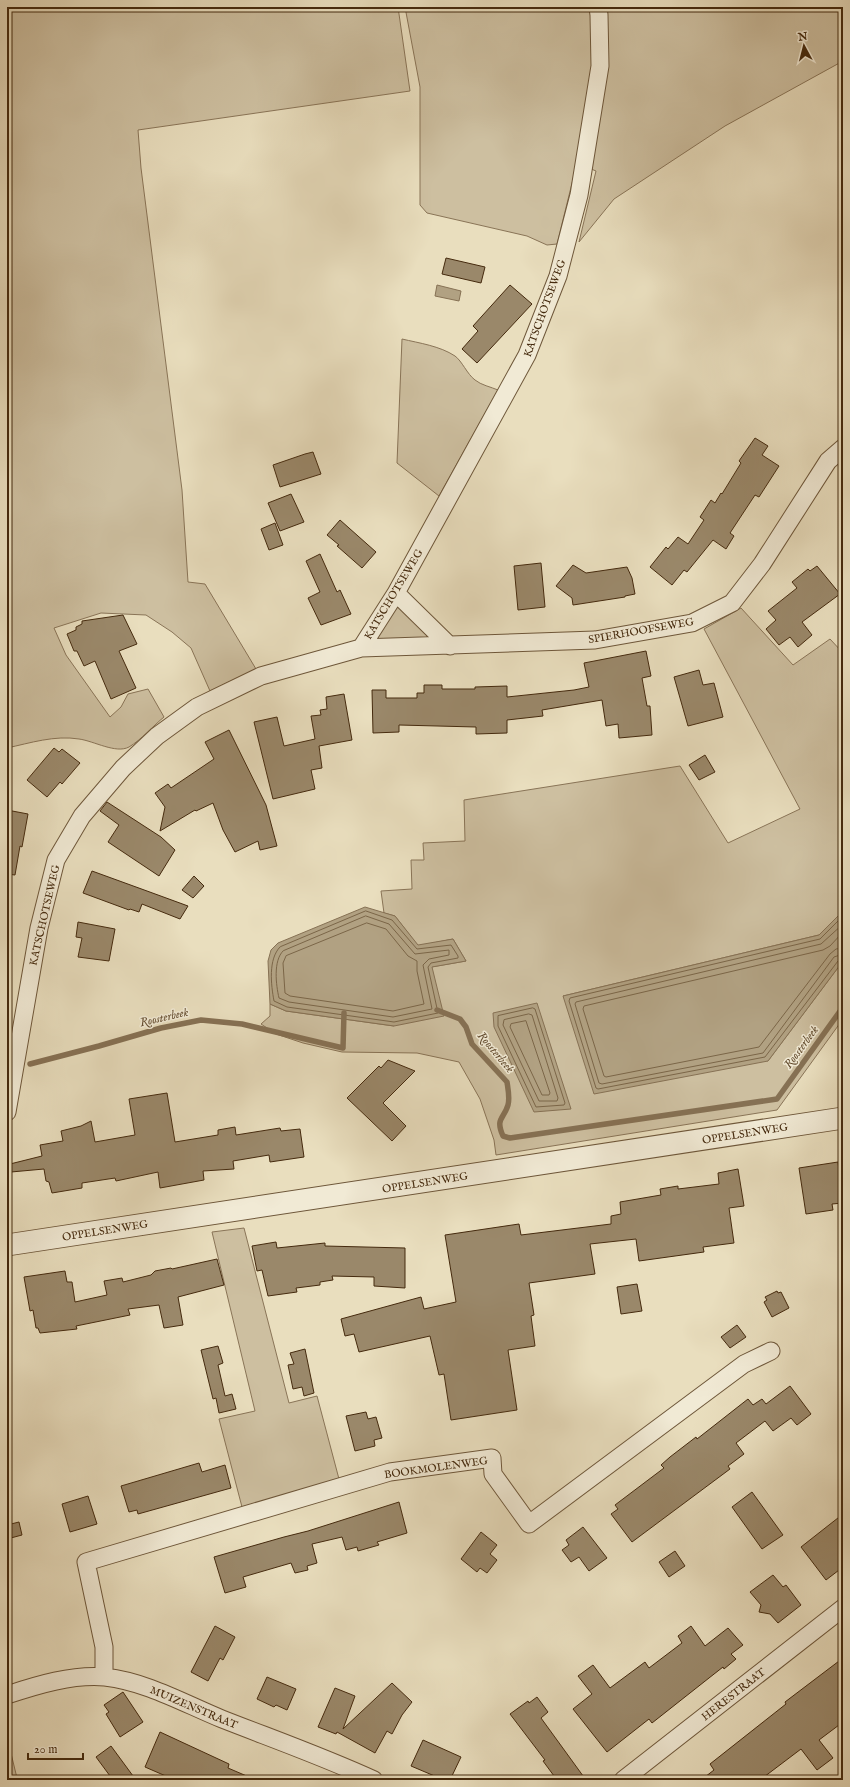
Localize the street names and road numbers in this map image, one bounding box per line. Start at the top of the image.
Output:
street label: KATSCHOTSEWEG [521,257,569,359]
street label: KATSCHOTSEWEG [361,547,427,642]
street label: SPIERHOOFSEWEG [587,615,695,647]
street label: KATSCHOTSEWEG [27,863,63,967]
street label: OPPELSENWEG [701,1120,789,1148]
street label: OPPELSENWEG [381,1169,469,1197]
street label: OPPELSENWEG [61,1217,149,1245]
street label: BOOKMOLENWEG [383,1454,489,1482]
street label: HERESTRAAT [699,1665,768,1724]
street label: MUIZENSTRAAT [148,1683,239,1733]

